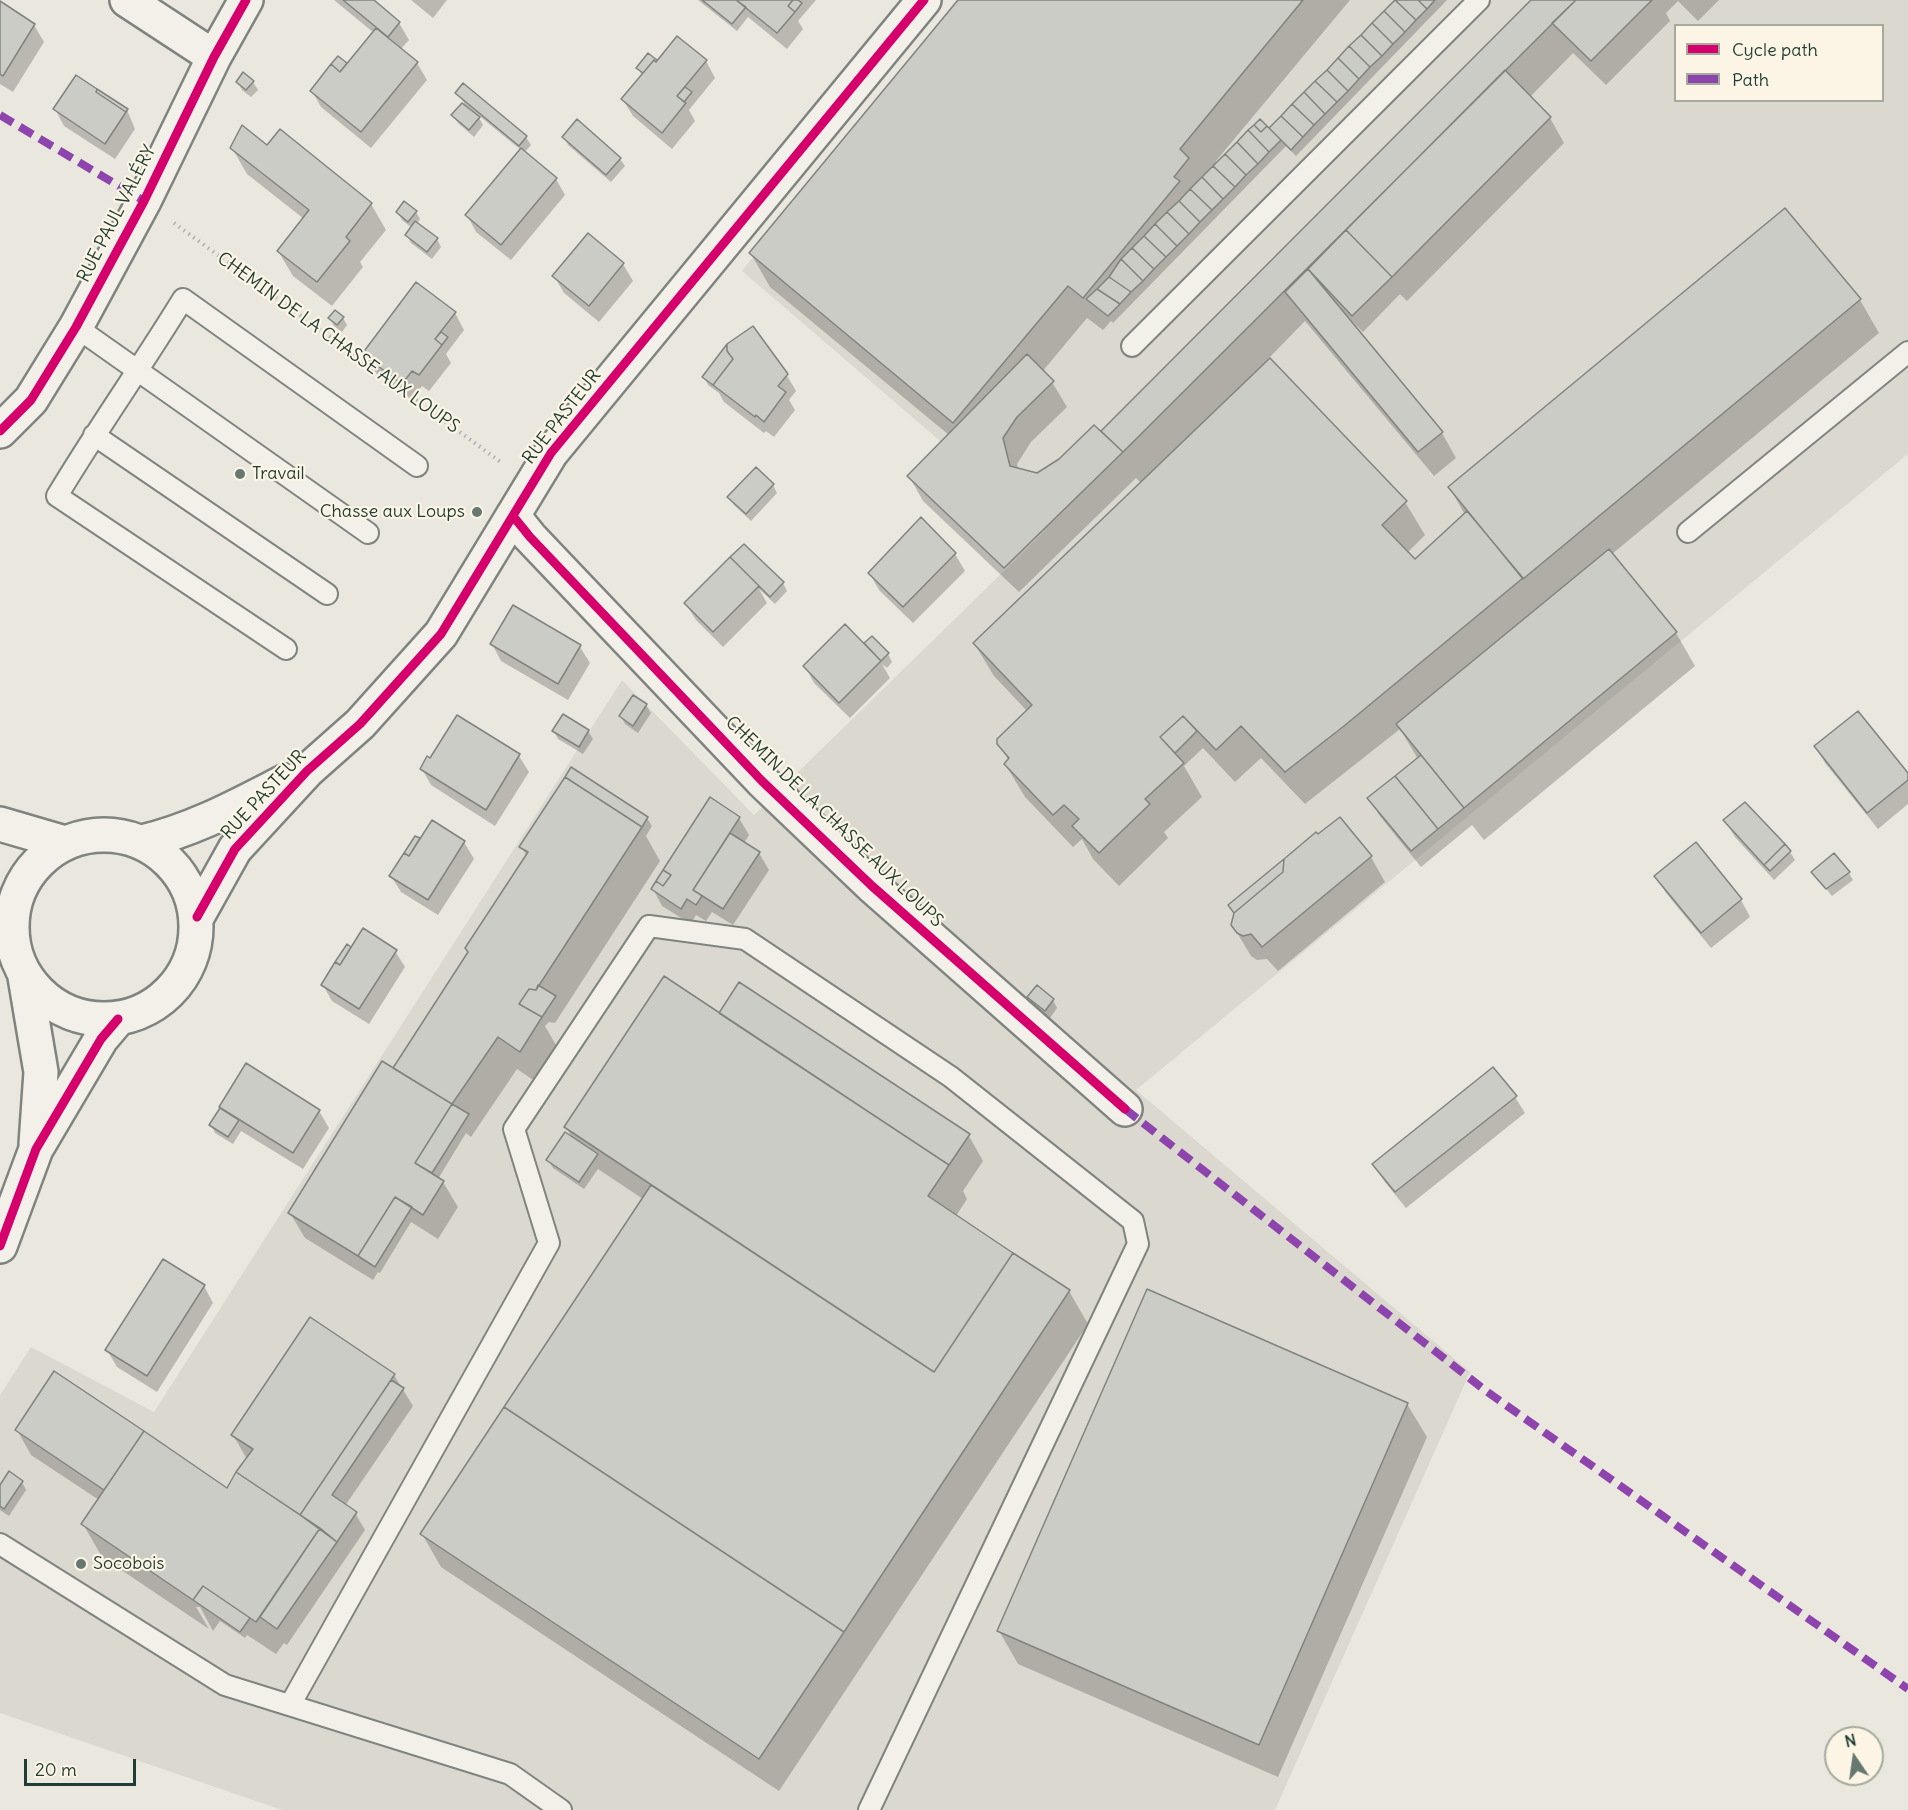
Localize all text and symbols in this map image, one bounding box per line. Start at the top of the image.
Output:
legend [1674,24,1884,102]
text: Cycle path [1732,38,1818,61]
text: Path [1732,68,1769,91]
street label: RUE PAUL VALÉRY [73,142,161,286]
street label: CHEMIN DE LA CHASSE AUX LOUPS [213,248,463,438]
street label: RUE PASTEUR [518,365,606,469]
place label: Travail [252,463,305,485]
marker: Travail [233,467,247,481]
place label: Chasse aux Loups [320,501,465,523]
marker: Chasse aux Loups [470,505,484,519]
street label: CHEMIN DE LA CHASSE AUX LOUPS [721,712,947,932]
street label: RUE PASTEUR [217,746,311,844]
place label: Socobois [93,1553,165,1575]
marker: Socobois [74,1557,88,1571]
north arrow [1824,1726,1884,1786]
text: N [1843,1729,1858,1751]
scale bar [27,1747,140,1785]
text: 20 m [35,1758,77,1781]

